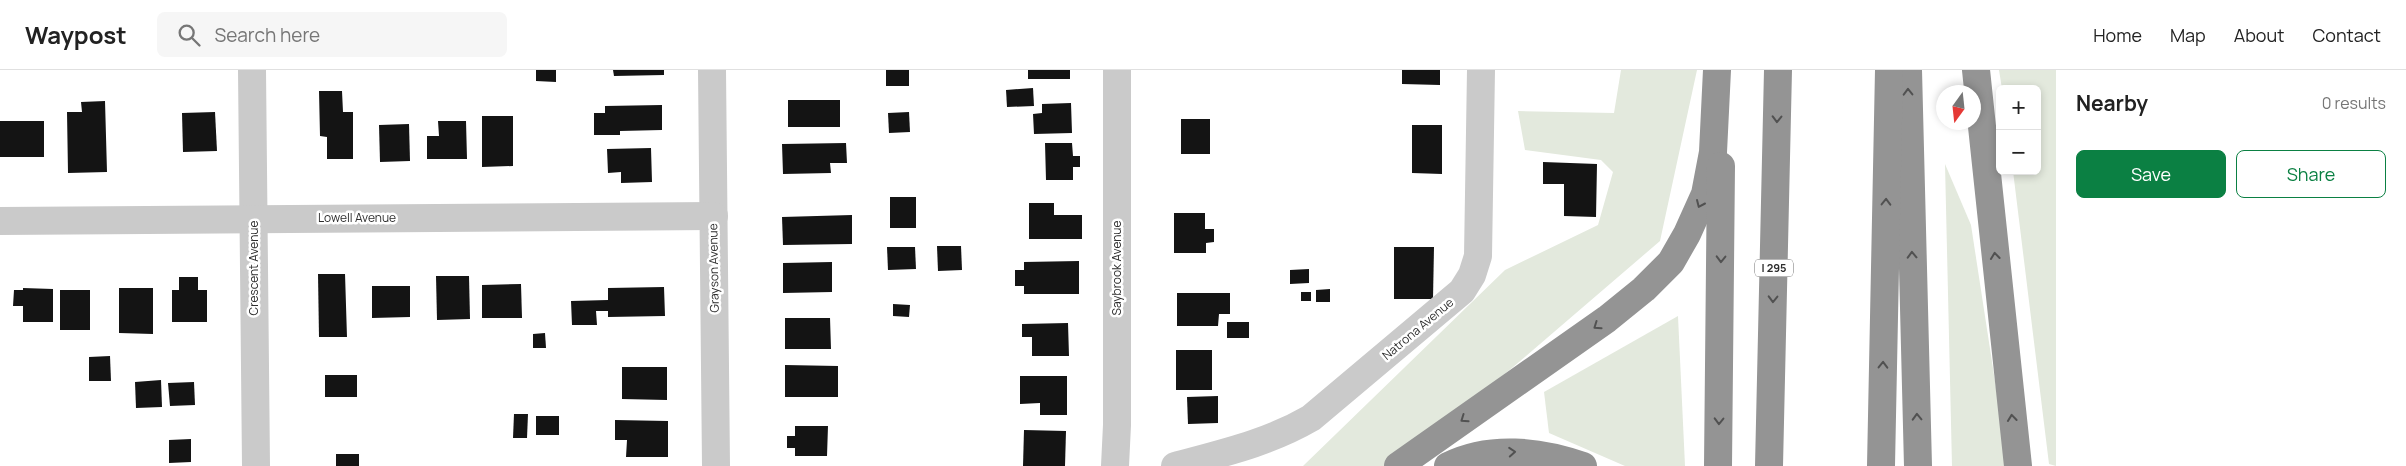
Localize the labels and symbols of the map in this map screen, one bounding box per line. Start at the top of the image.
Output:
north arrow [1936,85,1981,130]
one-way arrow [1903,88,1913,96]
one-way arrow [1772,115,1782,123]
one-way arrow [1881,198,1892,206]
one-way arrow [1696,199,1707,208]
street label: Lowell Avenue [318,209,396,226]
street label: Crescent Avenue [245,221,262,315]
street label: Saybrook Avenue [1108,221,1125,315]
street label: Grayson Avenue [704,223,723,313]
one-way arrow [1907,251,1917,258]
one-way arrow [1990,252,2001,260]
one-way arrow [1716,255,1726,263]
road number: I 295 [1755,260,1793,277]
street label: Natrona Avenue [1378,294,1457,364]
one-way arrow [1768,295,1778,303]
one-way arrow [1594,320,1603,329]
one-way arrow [1878,361,1888,368]
one-way arrow [1461,413,1470,423]
one-way arrow [1911,413,1922,421]
one-way arrow [2007,414,2018,422]
one-way arrow [1713,417,1724,425]
one-way arrow [1508,447,1516,458]

